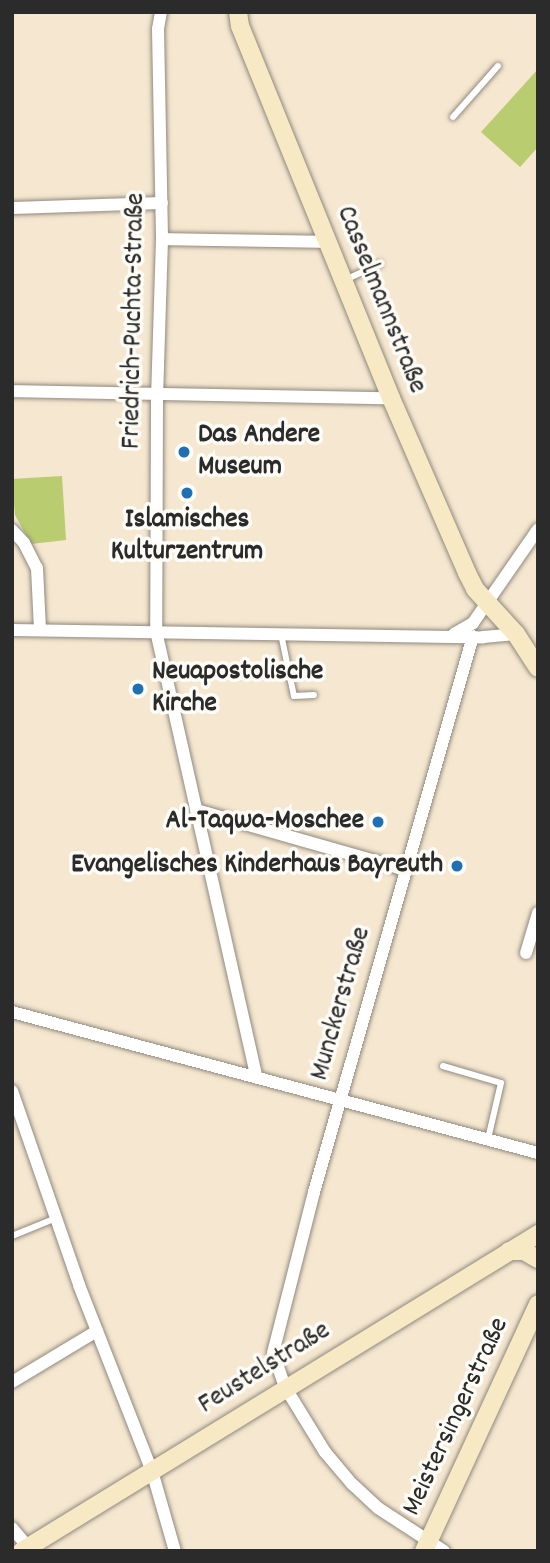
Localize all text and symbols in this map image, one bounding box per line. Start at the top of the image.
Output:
street label: Friedrich-Puchta-Straße [116,193,154,449]
street label: Casselmannstraße [327,201,433,399]
place label: Das Andere Museum [198,419,320,485]
marker: Das Andere Museum [176,444,192,460]
marker: Islamisches Kulturzentrum [179,485,195,501]
place label: Islamisches Kulturzentrum [111,504,263,570]
place label: Neuapostolische Kirche [152,656,323,722]
marker: Neuapostolische Kirche [130,681,146,697]
place label: Al-Taqwa-Moschee [166,805,364,839]
marker: Al-Taqwa-Moschee [370,814,386,830]
place label: Evangelisches Kinderhaus Bayreuth [71,849,443,883]
marker: Evangelisches Kinderhaus Bayreuth [449,858,465,874]
street label: Munckerstraße [304,923,380,1085]
street label: Meistersingerstraße [396,1313,518,1521]
street label: Feustelstraße [193,1315,337,1423]

